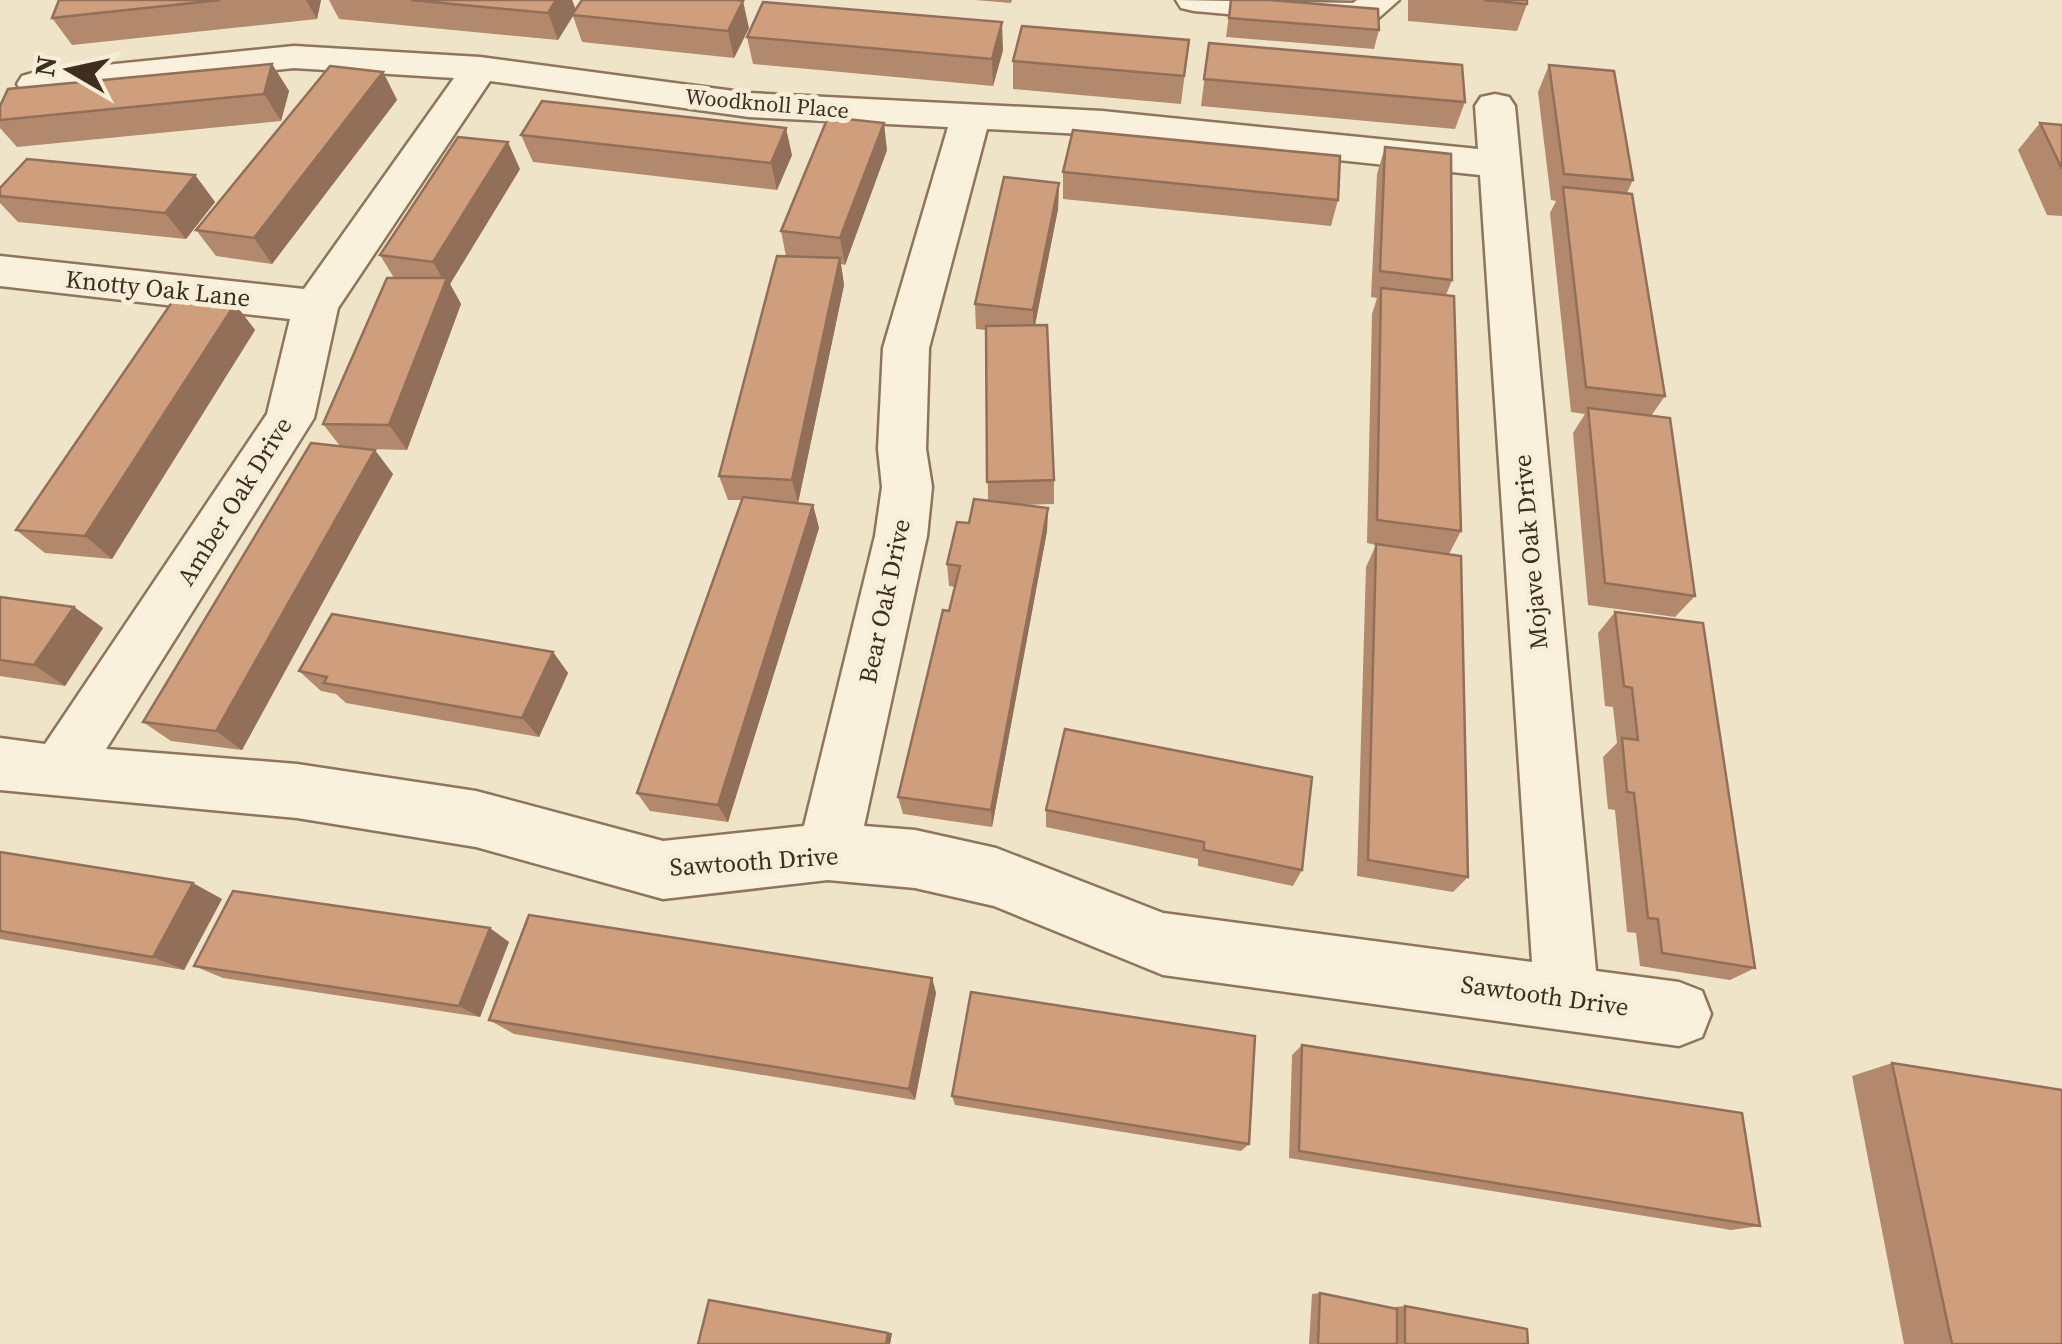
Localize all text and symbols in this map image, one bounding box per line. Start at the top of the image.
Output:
north arrow [20,20,120,120]
text: N [25,53,66,79]
street label: Woodknoll Place [684,81,850,125]
street label: Knotty Oak Lane [64,261,252,315]
street label: Amber Oak Drive [168,410,300,592]
street label: Mojave Oak Drive [1505,453,1555,651]
street label: Bear Oak Drive [850,516,918,686]
street label: Sawtooth Drive [669,838,839,884]
street label: Sawtooth Drive [1459,966,1631,1024]

